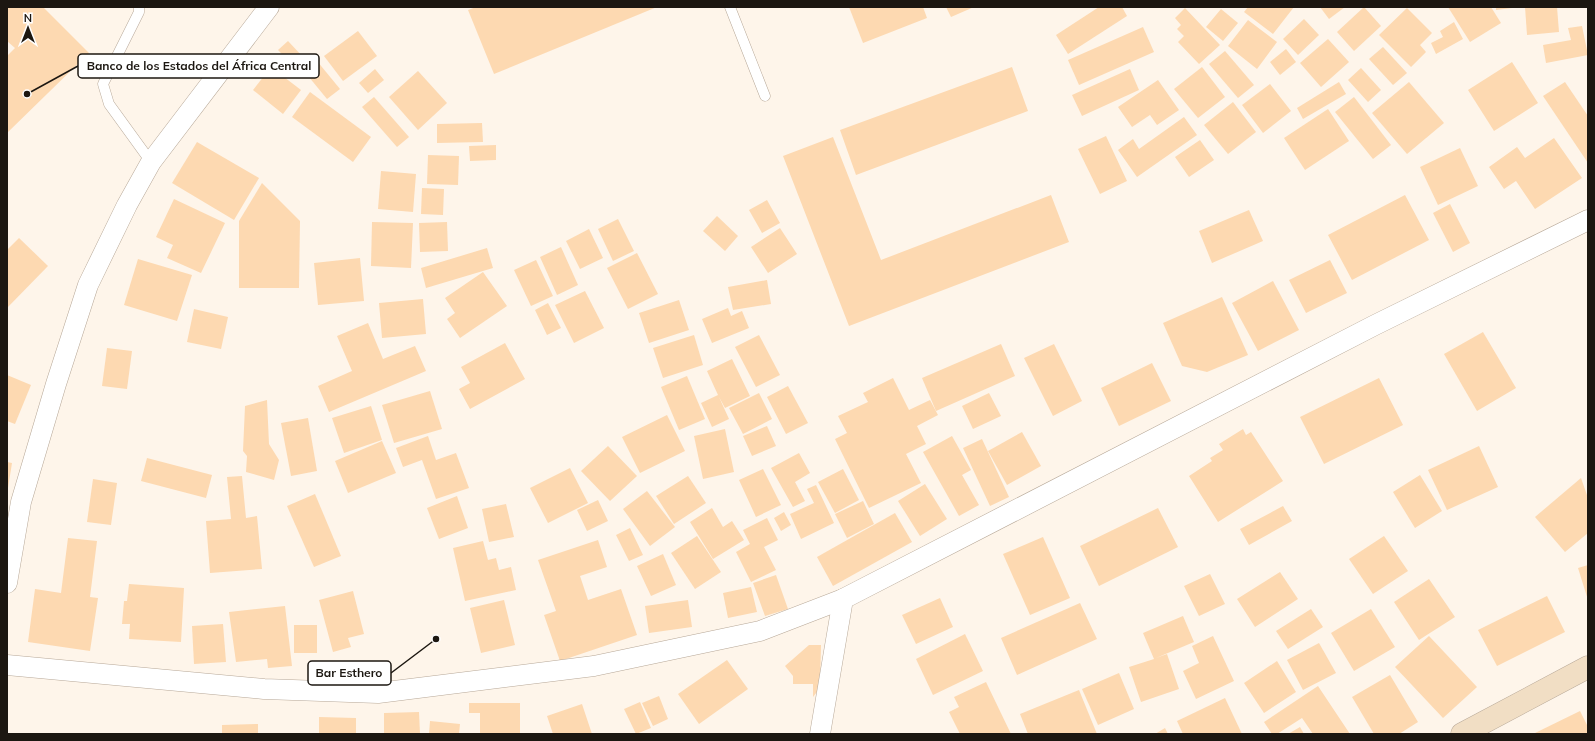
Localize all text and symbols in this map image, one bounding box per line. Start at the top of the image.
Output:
north arrow [8,8,48,48]
text: N [24,11,32,25]
callout: Banco de los Estados del África Central [78,54,319,78]
text: Banco de los Estados del África Central [87,58,311,73]
callout: Bar Esthero [308,661,391,685]
text: Bar Esthero [316,665,382,680]

